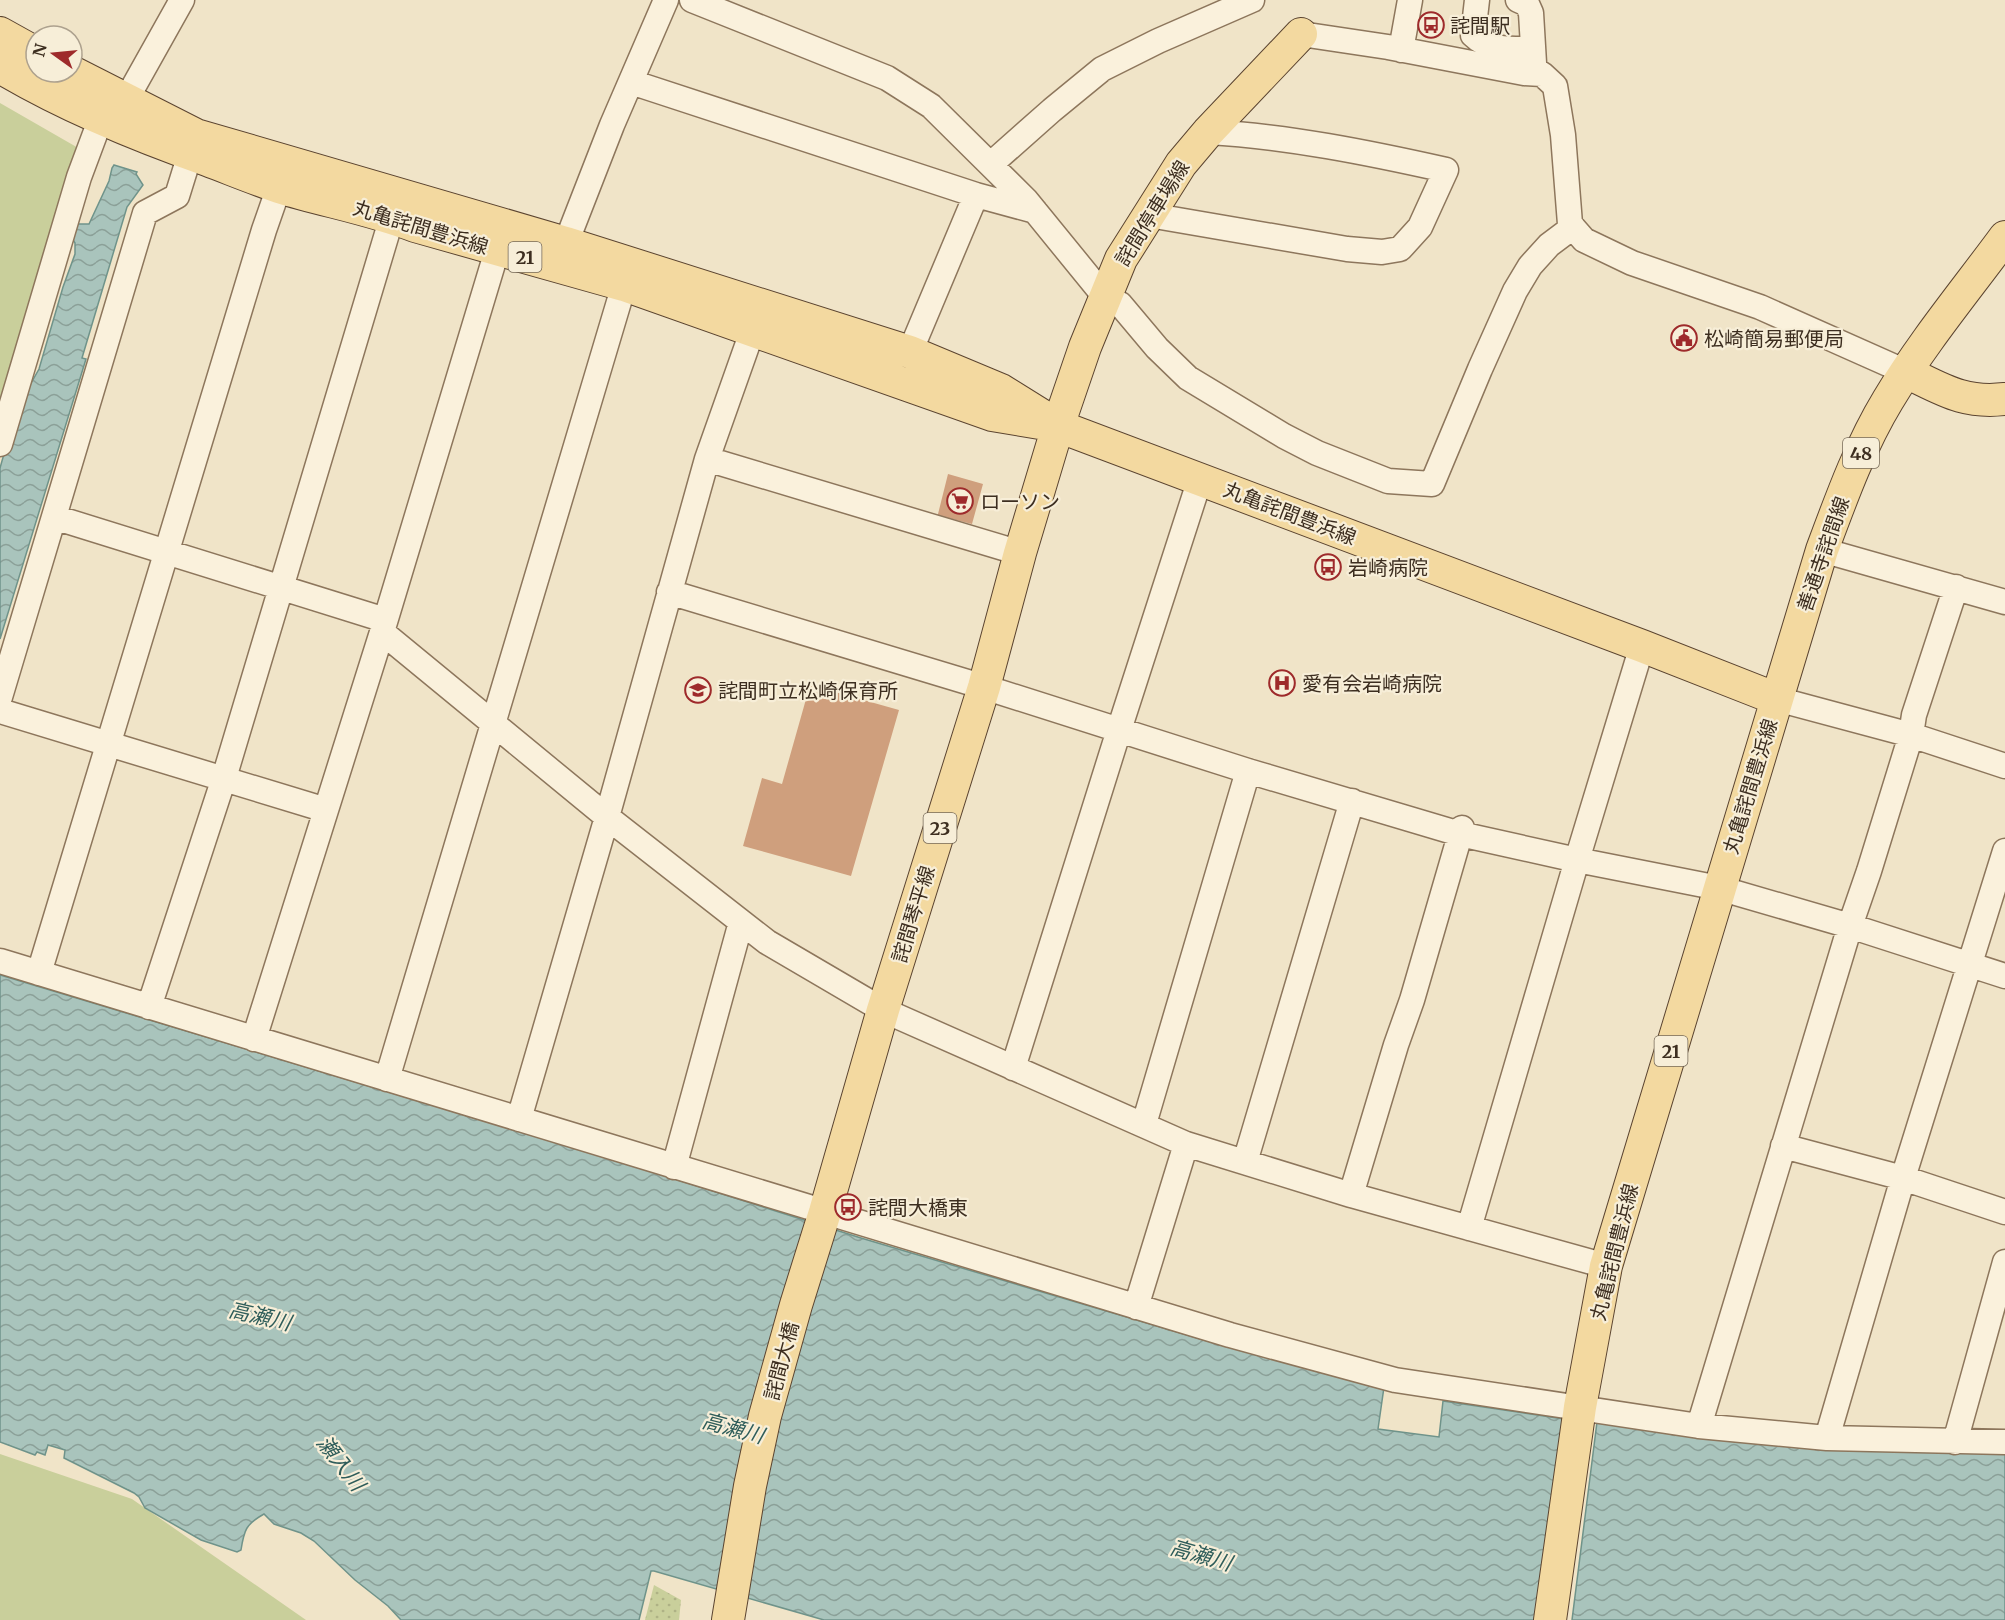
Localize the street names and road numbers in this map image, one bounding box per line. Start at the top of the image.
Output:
street label: 詫間停車場線 [1110,155,1194,271]
street label: 丸亀詫間豊浜線 [350,195,492,259]
road number: 21 [508,242,542,272]
road number: 48 [1843,438,1879,468]
street label: 丸亀詫間豊浜線 [1220,476,1360,550]
street label: 善通寺詫間線 [1792,493,1854,615]
street label: 丸亀詫間豊浜線 [1718,715,1782,857]
road number: 23 [924,813,956,843]
street label: 詫間琴平線 [886,863,940,965]
road number: 21 [1654,1036,1688,1066]
street label: 丸亀詫間豊浜線 [1585,1181,1643,1323]
street label: 詫間大橋 [759,1319,803,1403]

